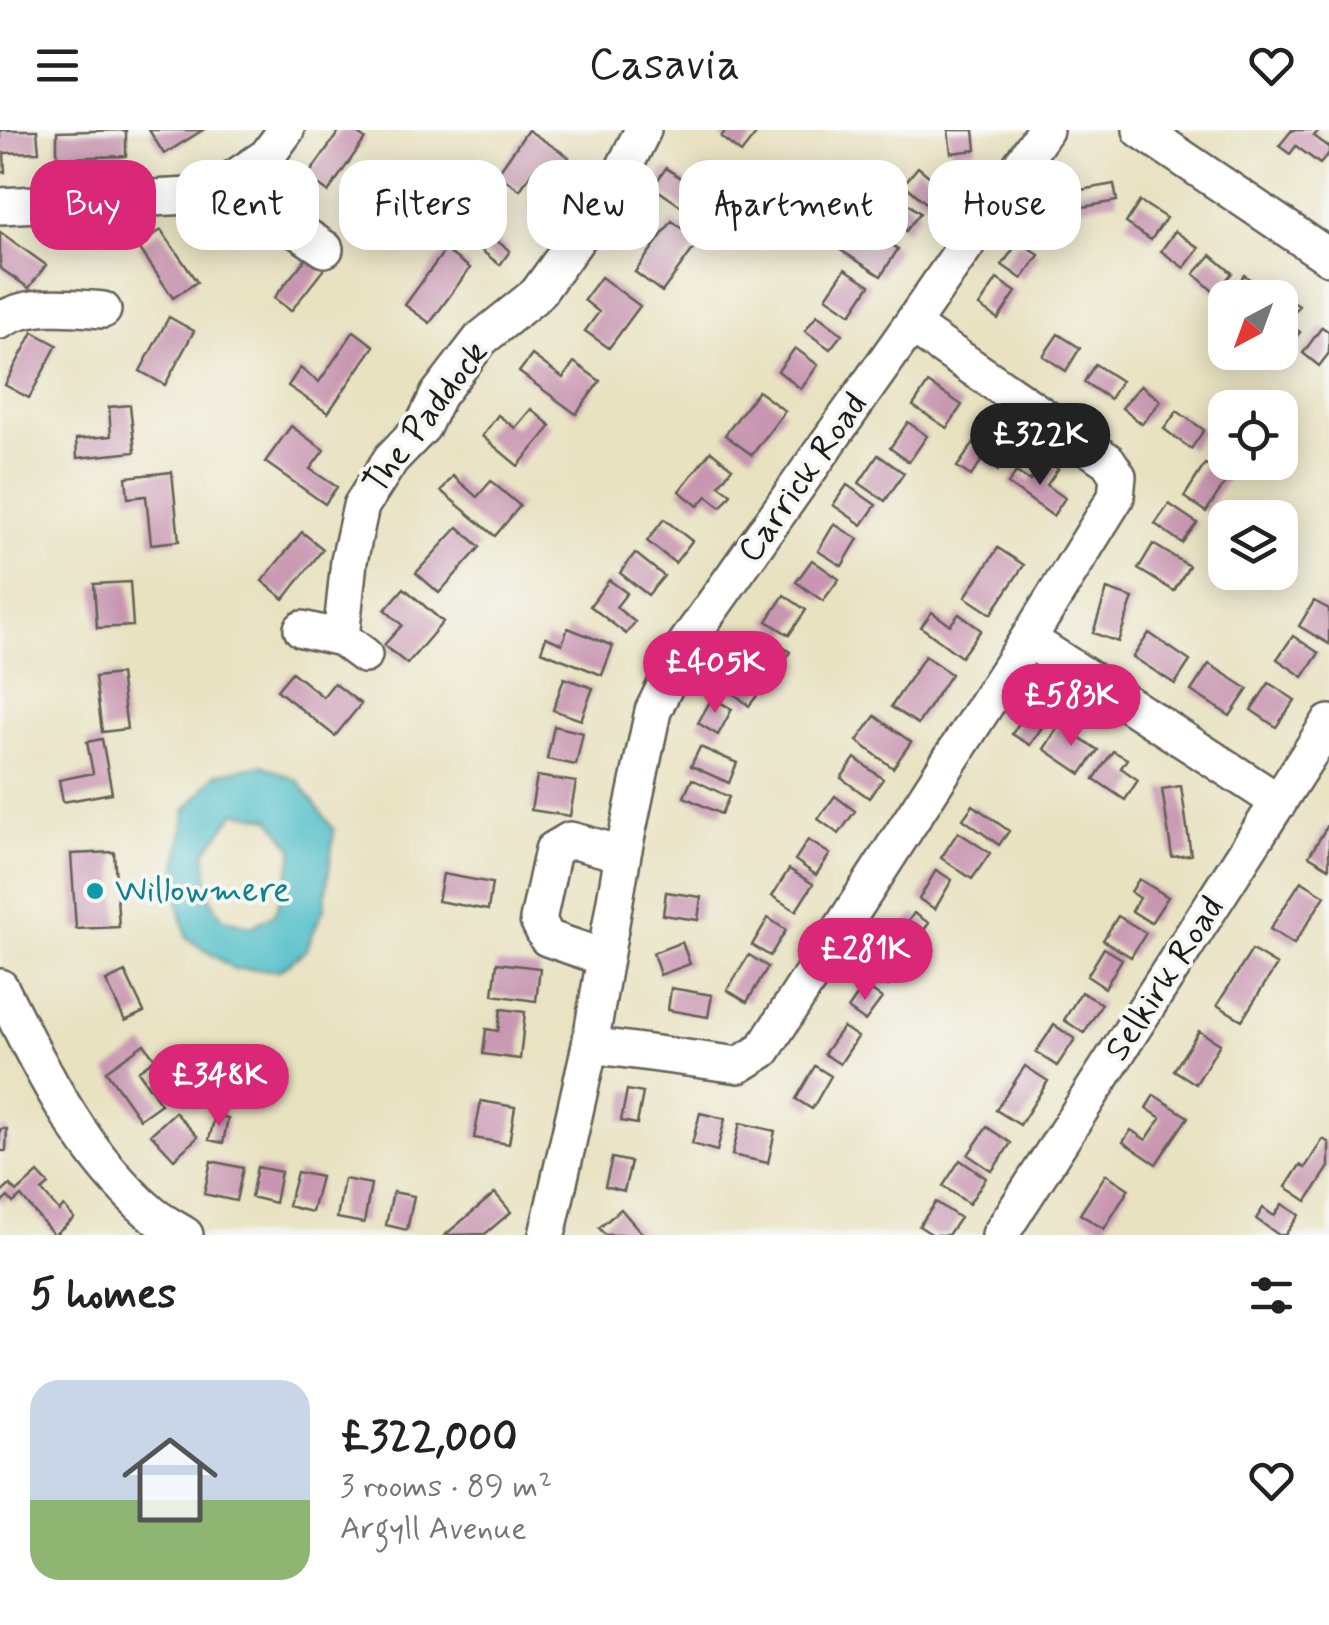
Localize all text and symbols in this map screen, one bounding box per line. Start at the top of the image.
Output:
text: Casavia [589,36,740,95]
icon: menu [30,38,85,93]
icon: heart [1244,38,1299,93]
chip: Buy [30,160,156,250]
chip: Rent [176,160,319,250]
chip: Filters [339,160,507,250]
chip: New [527,160,659,250]
chip: Apartment [679,160,908,250]
chip: House [928,160,1081,250]
north arrow [1208,280,1298,370]
map controls [1208,280,1298,590]
street label: The Paddock [353,332,499,504]
street label: Carrick Road [728,384,878,572]
button: locate [1208,390,1298,480]
pin: £322K [970,403,1110,488]
text: £322K [992,414,1088,456]
button: layers [1208,500,1298,590]
pin: £405K [645,631,785,716]
text: £405K [665,642,765,684]
pin: £583K [1001,664,1141,749]
text: £583K [1024,675,1118,717]
place label: Willowmere [115,868,290,914]
marker: Willowmere [84,880,106,902]
street label: Selkirk Road [1095,888,1235,1070]
pin: £281K [795,918,935,1003]
text: £281K [820,929,910,971]
pin: £348K [149,1044,289,1129]
text: £348K [171,1055,267,1097]
text: 5 homes [30,1268,176,1323]
icon: filters [1244,1268,1299,1323]
text: £322,000 [340,1411,518,1466]
icon: home [110,1420,230,1540]
icon: heart [1244,1453,1299,1508]
text: 3 rooms · 89 m² [340,1466,552,1508]
text: Argyll Avenue [340,1508,527,1550]

